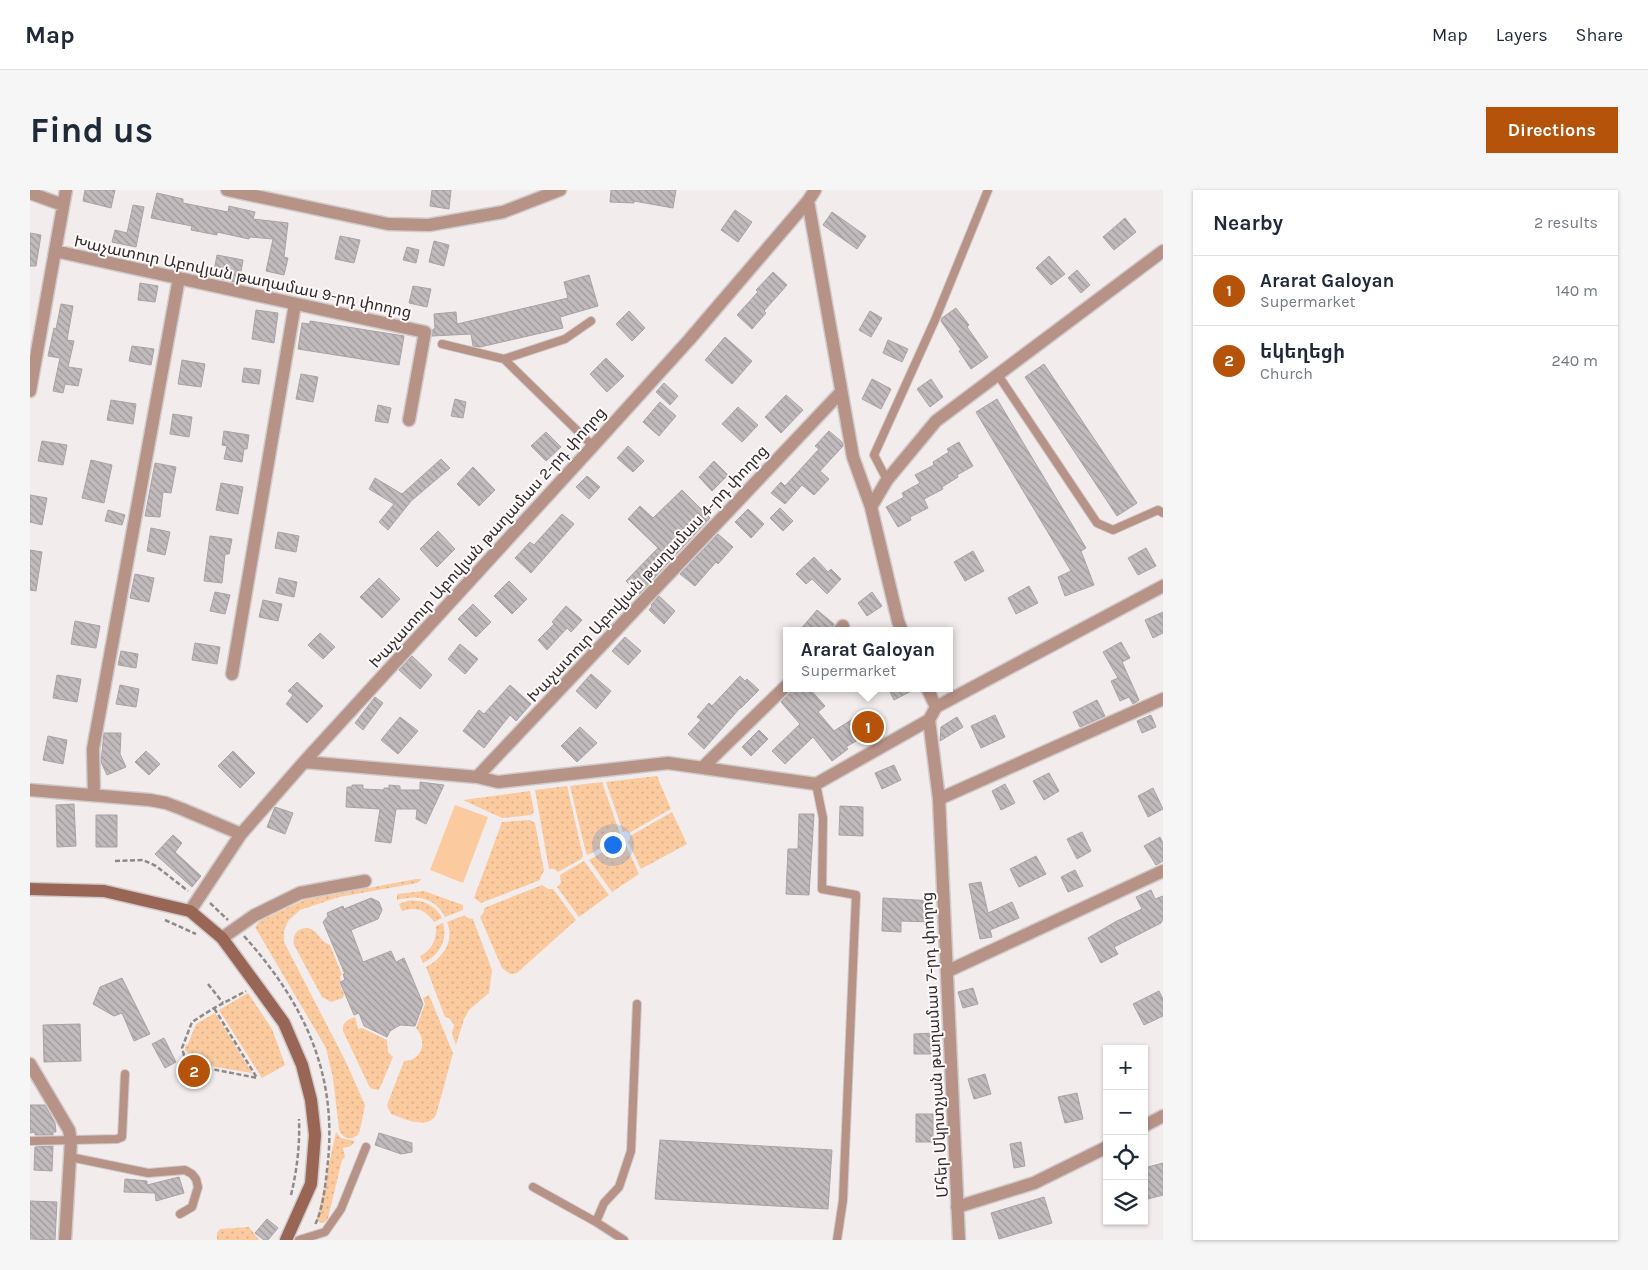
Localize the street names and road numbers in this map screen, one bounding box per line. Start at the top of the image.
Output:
street label: Խաչատուր Աբովյան թաղամաս 9-րդ փողոց [72,231,413,322]
street label: Խաչատուր Աբովյան թաղամաս 2-րդ փողոց [365,403,610,672]
street label: Խաչատուր Աբովյան թաղամաս 4-րդ փողոց [523,441,772,706]
street label: Մհեր Մկրտչյան թաղամաս 7-րդ փողոց [917,892,952,1198]

